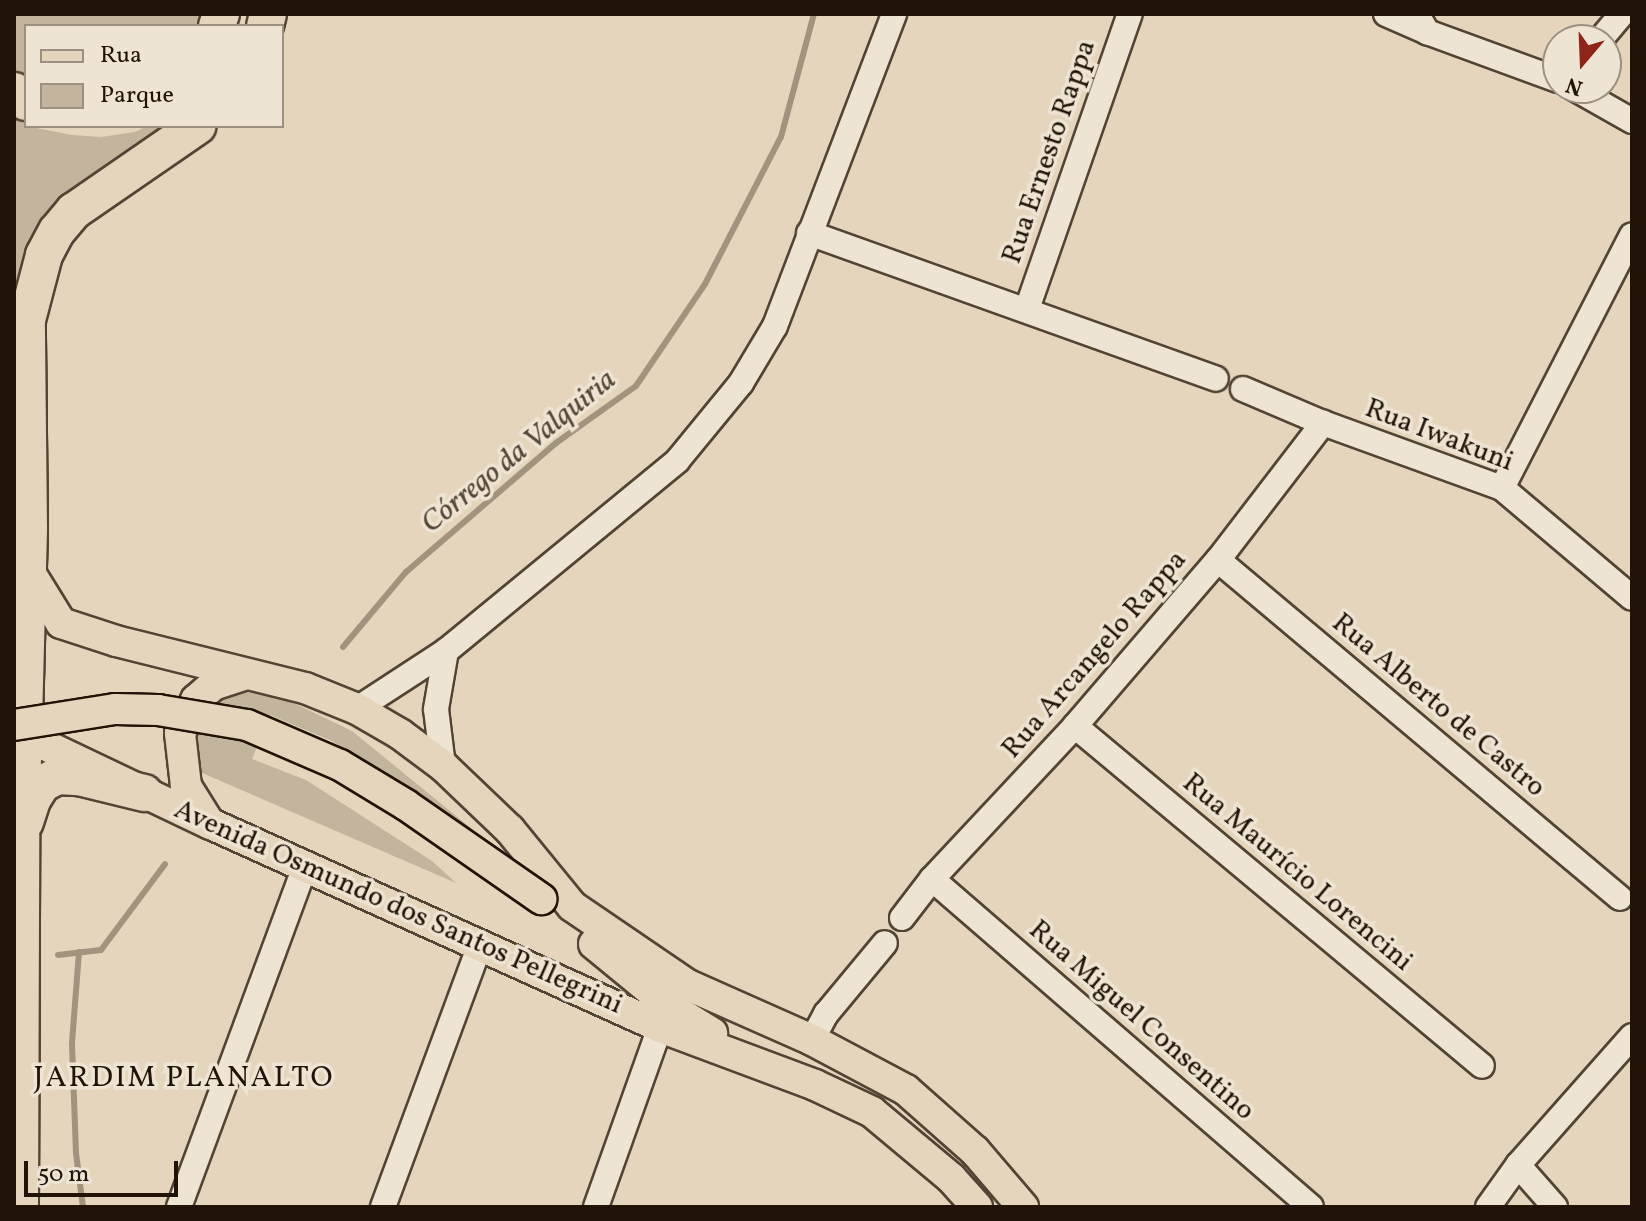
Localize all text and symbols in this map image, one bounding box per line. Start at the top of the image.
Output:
legend [24,24,284,128]
north arrow [1542,24,1622,104]
street label: Rua Ernesto Rappa [996,36,1104,268]
text: Rua [100,39,142,73]
text: N [1562,68,1587,103]
text: Parque [100,79,174,113]
water label: Córrego da Valquiria [414,362,624,542]
street label: Rua Iwakuni [1360,392,1518,480]
street label: Rua Arcangelo Rappa [995,544,1195,766]
street label: Rua Alberto de Castro [1324,607,1552,805]
street label: Rua Maurício Lorencini [1175,767,1419,979]
street label: Avenida Osmundo dos Santos Pellegrini [169,794,627,1022]
street label: Rua Miguel Consentino [1021,914,1261,1128]
district label: JARDIM PLANALTO [34,1060,334,1096]
scale bar [28,1145,182,1195]
text: 50 m [38,1158,90,1192]

